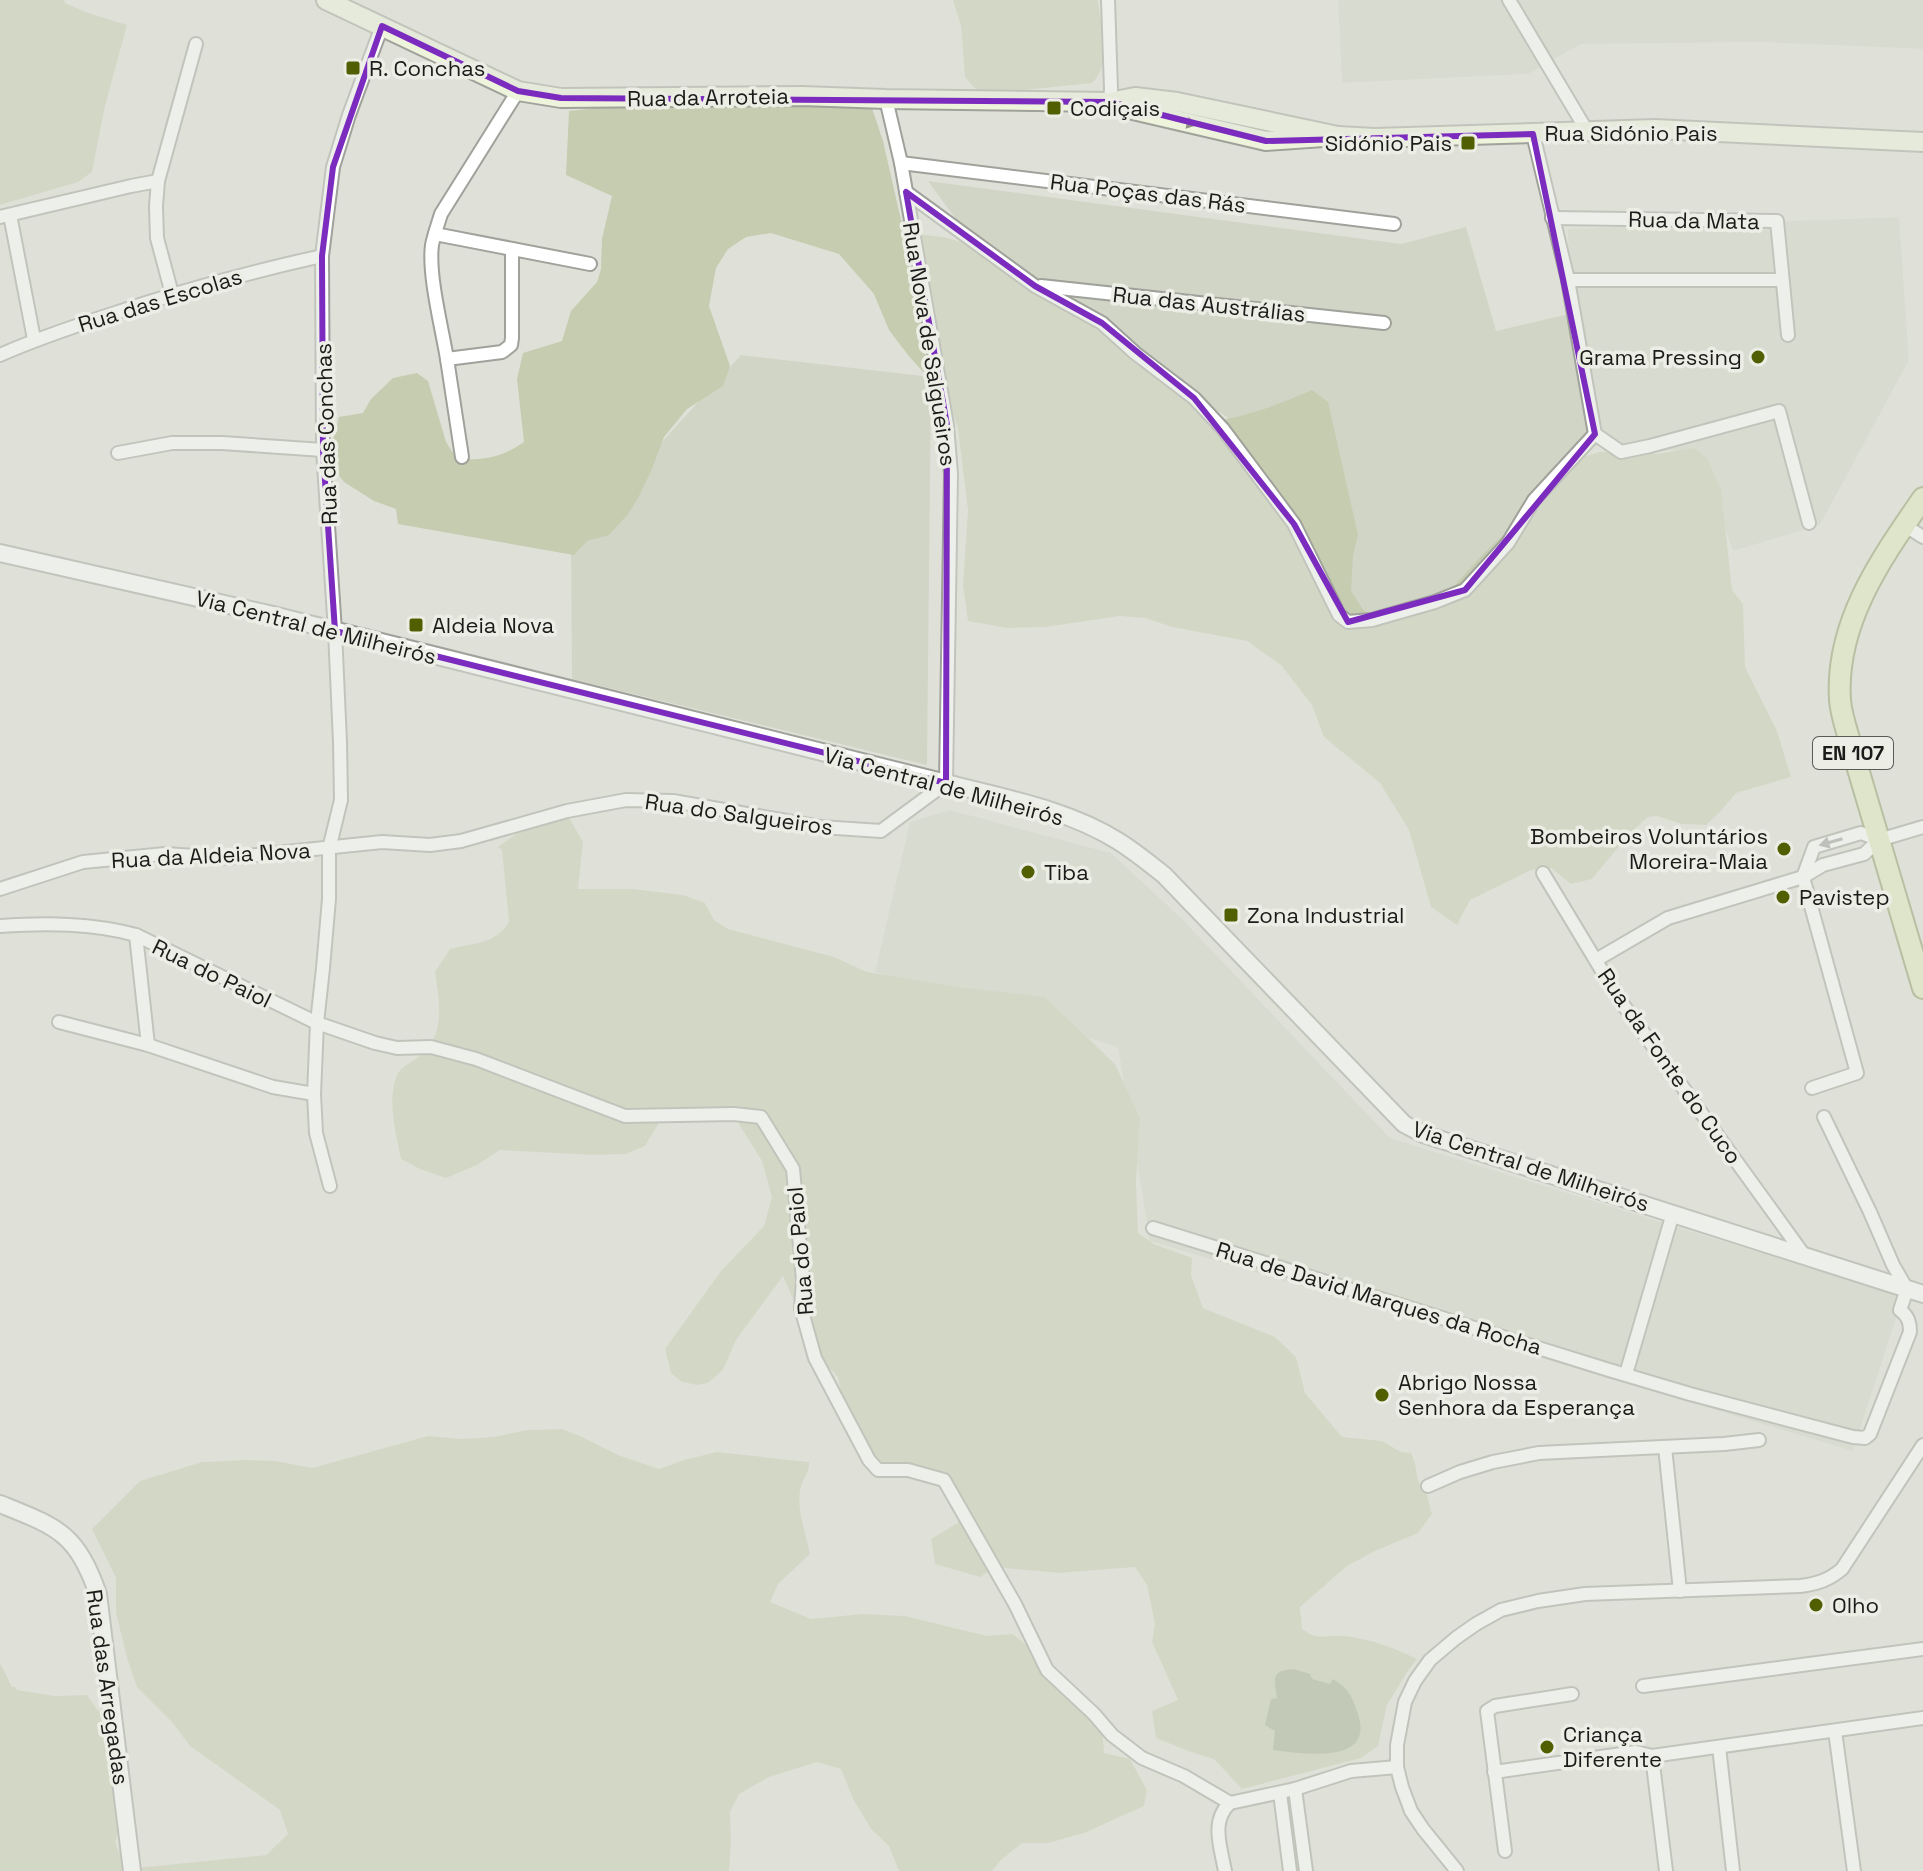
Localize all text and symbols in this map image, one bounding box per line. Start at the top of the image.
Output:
place label: R. Conchas [369,54,485,82]
marker: R. Conchas [344,59,362,77]
street label: Rua da Arroteia [627,82,789,112]
place label: Codiçais [1070,94,1160,122]
marker: Codiçais [1045,99,1063,117]
one-way arrow [1173,116,1198,129]
street label: Rua Sidónio Pais [1544,119,1718,147]
place label: Sidónio Pais [1325,129,1452,157]
marker: Sidónio Pais [1459,134,1477,152]
street label: Rua Poças das Rás [1048,167,1248,219]
street label: Rua da Mata [1628,205,1760,235]
street label: Rua Nova de Salgueiros [897,220,963,468]
street label: Rua das Escolas [75,262,245,338]
street label: Rua das Austrálias [1111,280,1307,328]
street label: Rua das Conchas [309,343,343,525]
place label: Grama Pressing [1579,343,1742,371]
marker: Grama Pressing [1749,348,1767,366]
street label: Via Central de Milheirós [193,584,439,670]
place label: Aldeia Nova [432,611,554,639]
marker: Aldeia Nova [407,616,425,634]
road number: EN 107 [1813,737,1893,769]
street label: Via Central de Milheirós [821,741,1067,831]
street label: Rua do Salgueiros [643,787,835,841]
place label: Bombeiros Voluntários Moreira-Maia [1530,822,1768,875]
street label: Rua da Aldeia Nova [110,836,312,874]
one-way arrow [1818,836,1842,849]
marker: Bombeiros Voluntários Moreira-Maia [1775,840,1793,858]
place label: Tiba [1044,858,1089,886]
marker: Tiba [1019,863,1037,881]
place label: Pavistep [1799,883,1890,911]
marker: Pavistep [1774,888,1792,906]
place label: Zona Industrial [1247,901,1404,929]
marker: Zona Industrial [1222,906,1240,924]
street label: Rua do Paiol [148,932,276,1014]
street label: Rua da Fonte do Cuco [1592,963,1748,1169]
street label: Via Central de Milheirós [1409,1115,1653,1217]
street label: Rua do Paiol [780,1185,820,1317]
street label: Rua de David Marques da Rocha [1213,1235,1545,1361]
place label: Abrigo Nossa Senhora da Esperança [1398,1368,1635,1421]
marker: Abrigo Nossa Senhora da Esperança [1373,1386,1391,1404]
street label: Rua das Arregadas [80,1587,136,1787]
place label: Olho [1832,1591,1879,1619]
marker: Olho [1807,1596,1825,1614]
place label: Criança Diferente [1563,1720,1662,1773]
marker: Criança Diferente [1538,1738,1556,1756]

